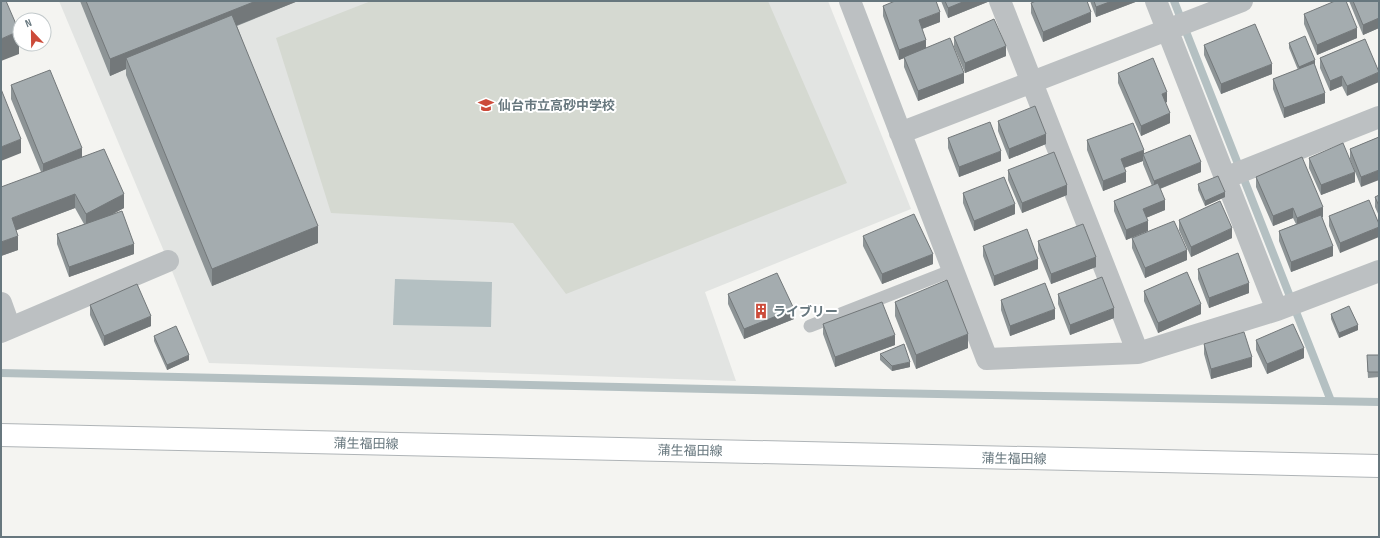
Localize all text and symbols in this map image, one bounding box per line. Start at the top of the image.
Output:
north arrow [12,12,52,52]
text: N [23,16,34,30]
school or university icon: 仙台市立高砂中学校 [477,96,495,114]
place label: 仙台市立高砂中学校 [498,98,615,114]
building icon: ライブリー [752,302,770,320]
place label: ライブリー [773,304,838,320]
street label: 蒲生福田線 [333,435,399,453]
street label: 蒲生福田線 [657,442,723,460]
street label: 蒲生福田線 [981,450,1047,468]

